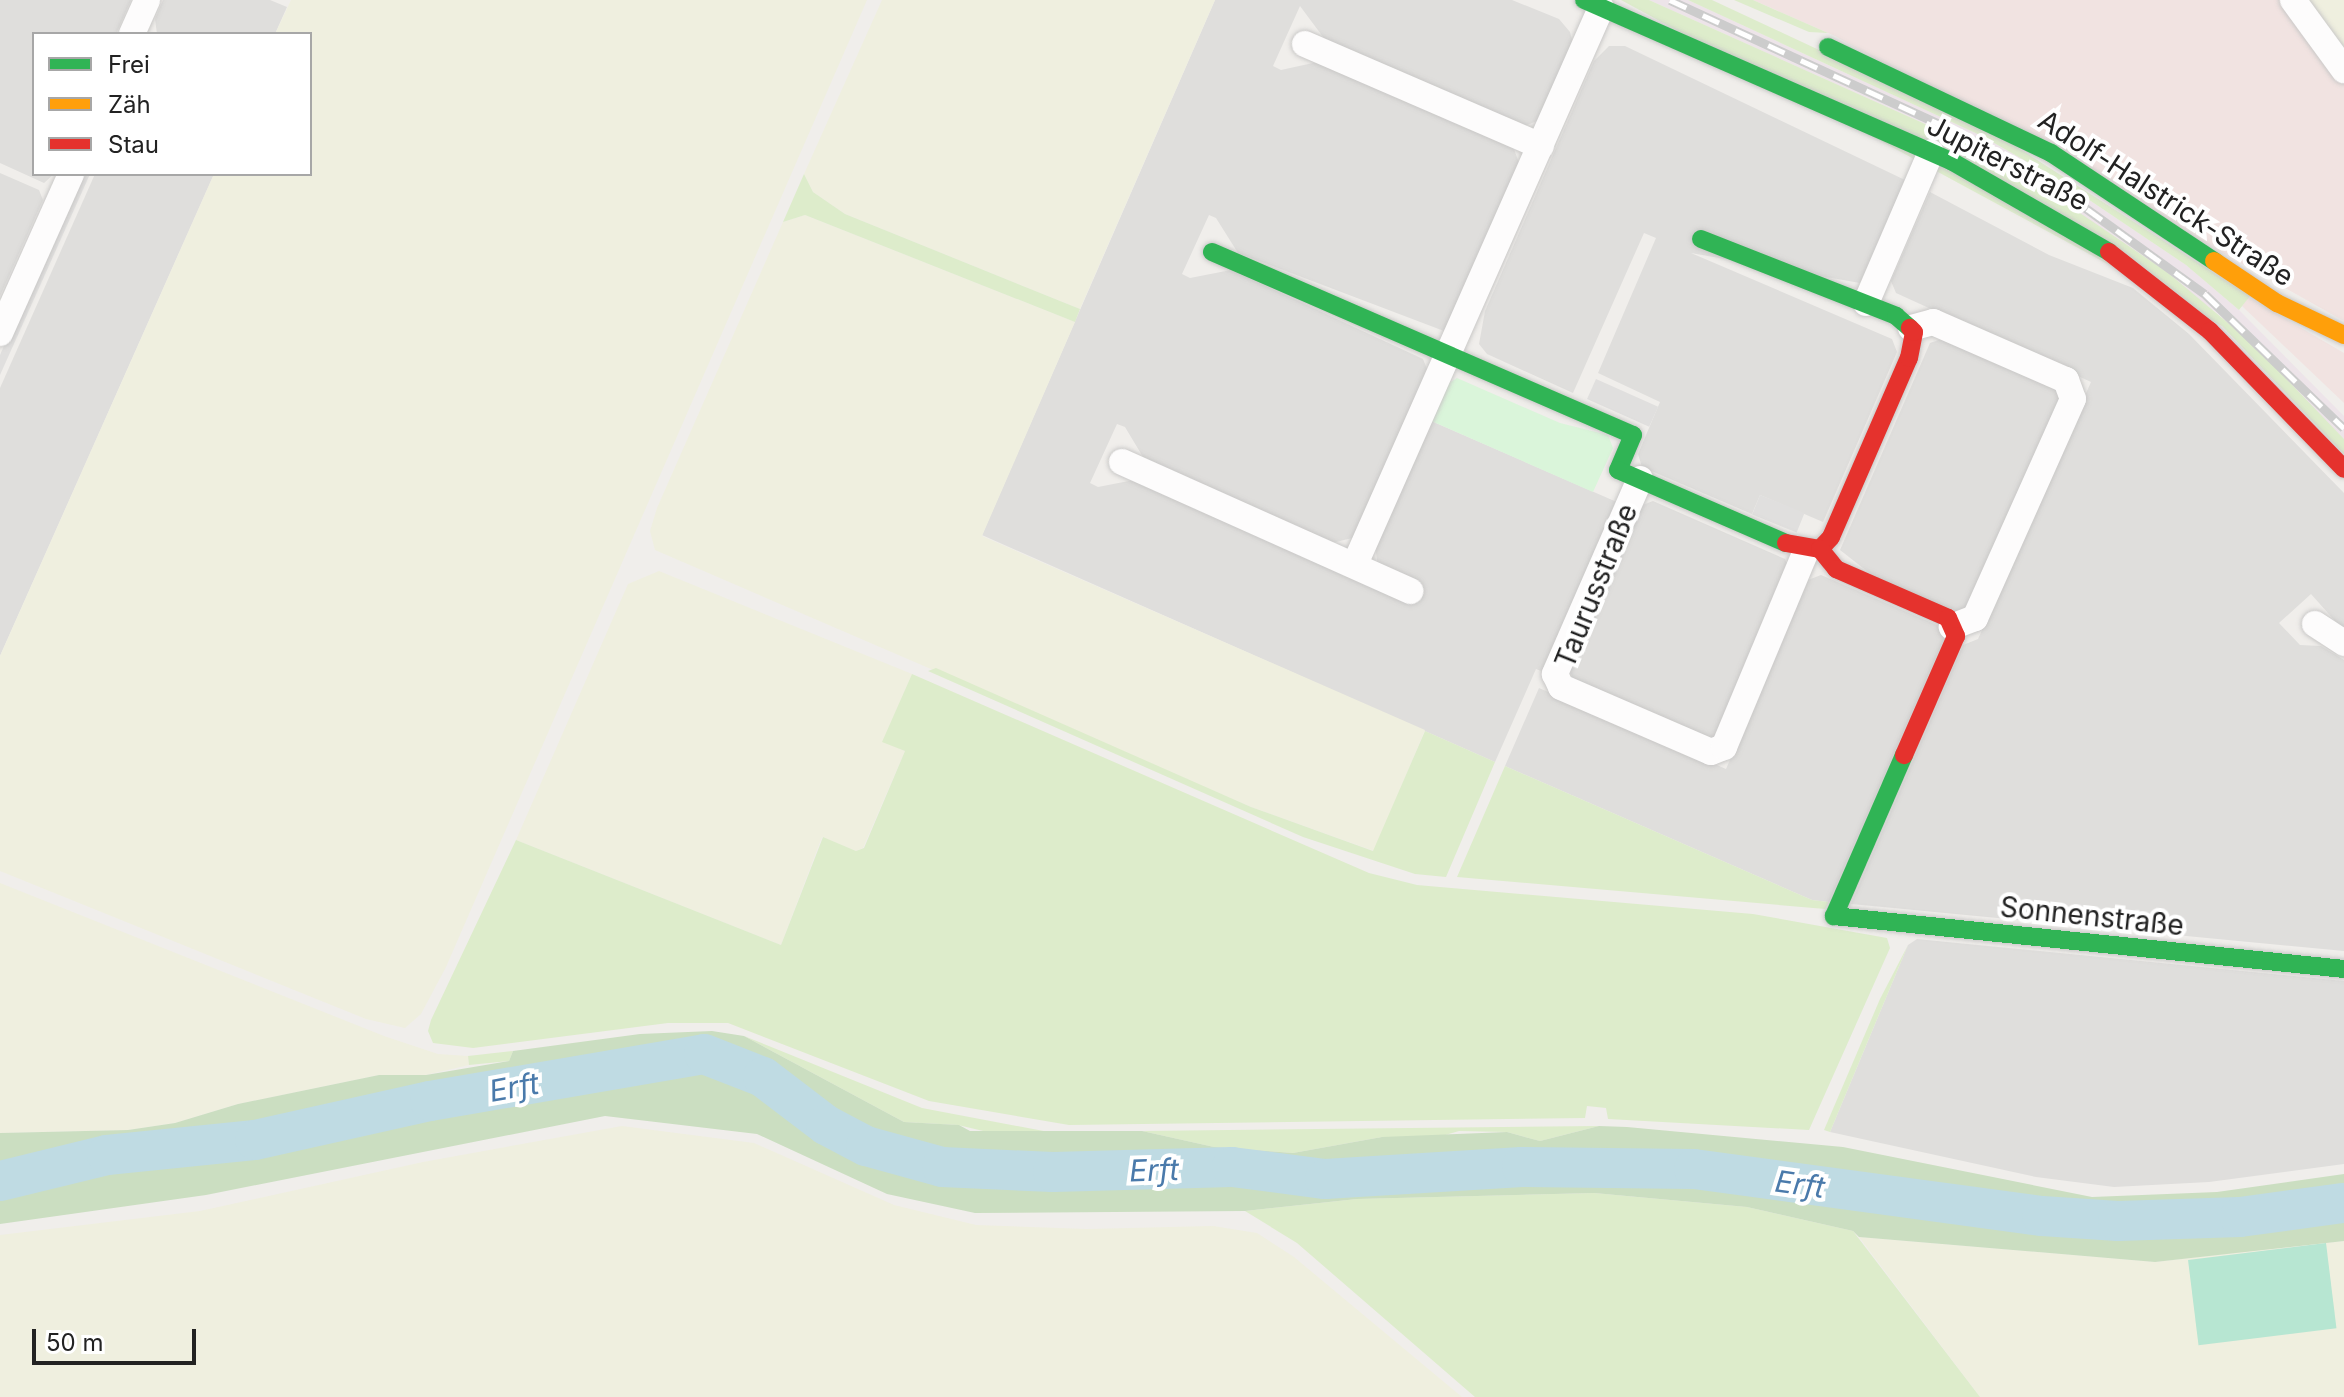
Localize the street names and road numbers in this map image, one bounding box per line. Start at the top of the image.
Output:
street label: Adolf-Halstrick-Straße [2032,103,2300,293]
street label: Jupiterstraße [1922,108,2094,218]
street label: Taurusstraße [1548,499,1644,673]
street label: Sonnenstraße [1999,890,2185,942]

